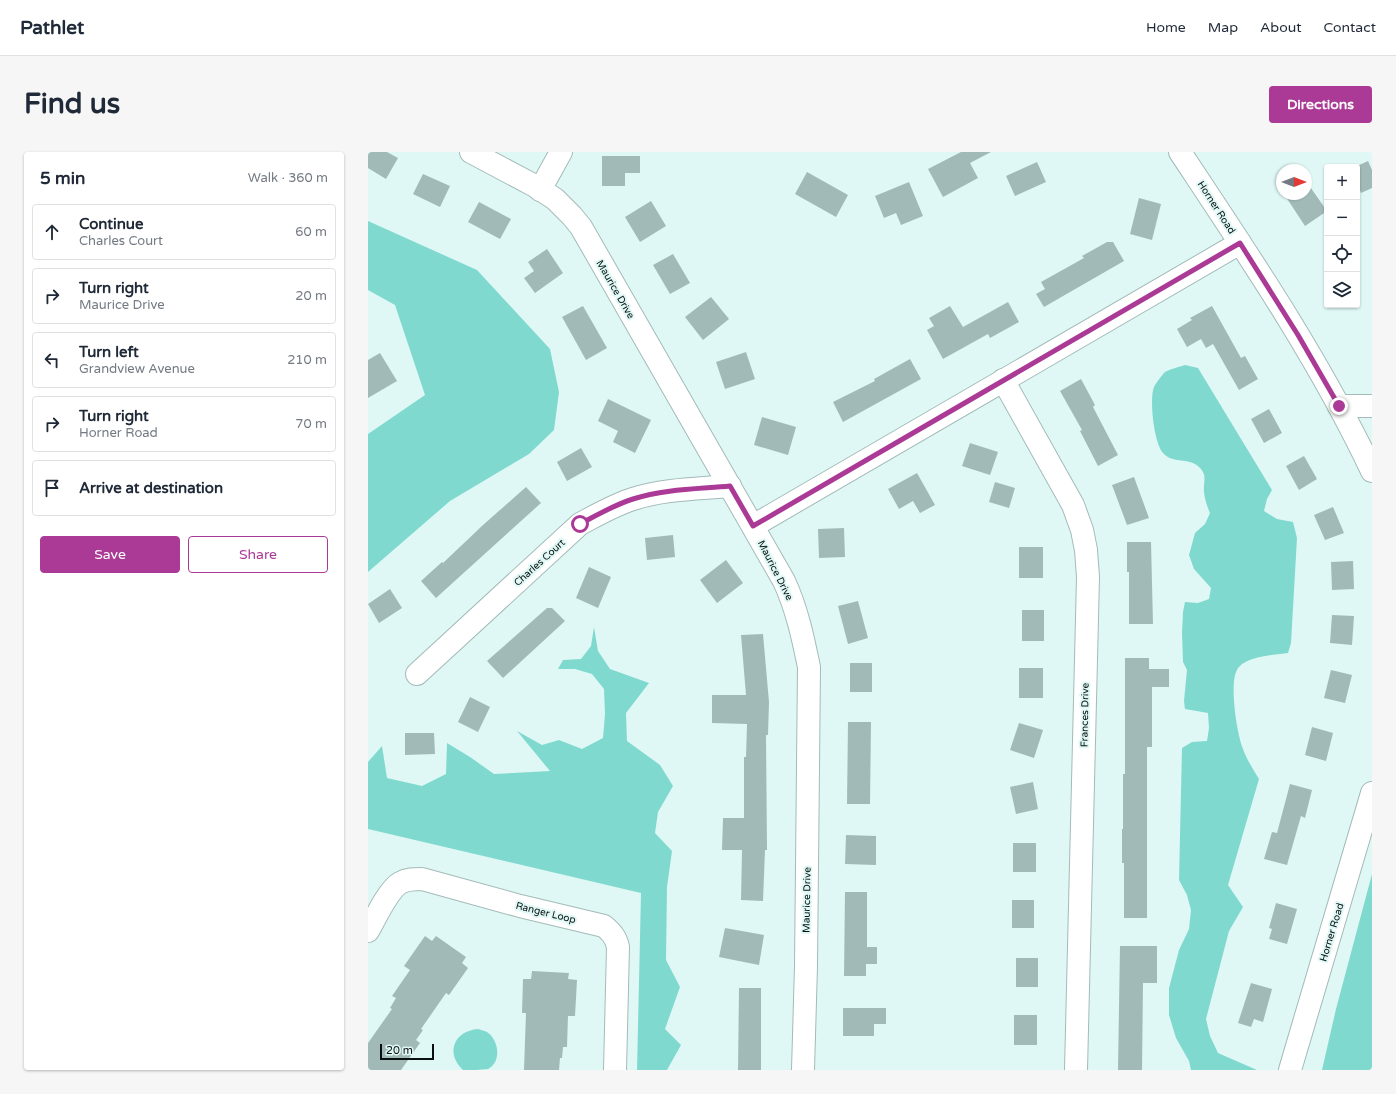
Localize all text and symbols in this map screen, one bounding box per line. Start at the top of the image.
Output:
text: Pathlet [20,17,84,39]
text: Home [1146,19,1186,36]
text: Map [1208,19,1238,36]
text: About [1260,19,1302,36]
text: Contact [1324,19,1376,36]
button: Directions [1269,86,1372,123]
text: Find us [24,87,120,121]
north arrow [1276,164,1312,200]
map controls [1324,164,1360,308]
button: + [1324,164,1360,200]
text: 5 min [40,168,85,189]
text: Walk · 360 m [248,170,328,186]
street label: Horner Road [1195,179,1238,236]
button: − [1324,200,1360,236]
text: Continue [79,215,143,233]
icon: ahead [41,221,63,243]
text: 60 m [295,224,327,240]
text: Charles Court [79,233,163,249]
button: locate [1324,236,1360,272]
street label: Maurice Drive [593,258,637,321]
button: layers [1324,272,1360,308]
text: Turn right [79,279,149,297]
icon: right [41,285,63,307]
text: 20 m [295,288,327,304]
text: Maurice Drive [79,297,165,313]
text: Turn left [79,343,139,361]
icon: left [41,349,63,371]
text: 210 m [287,352,327,368]
text: Grandview Avenue [79,361,195,377]
route end [1330,397,1348,415]
text: Turn right [79,407,149,425]
icon: right [41,413,63,435]
text: 70 m [295,416,327,432]
text: Horner Road [79,425,158,441]
icon: arrive [41,477,63,499]
text: Arrive at destination [79,479,223,497]
route start [571,515,589,533]
button: Save [40,536,180,573]
button: Share [188,536,328,573]
street label: Charles Court [512,537,568,589]
street label: Maurice Drive [755,538,796,603]
street label: Frances Drive [1078,682,1092,747]
street label: Maurice Drive [800,867,814,933]
street label: Ranger Loop [514,900,577,926]
street label: Horner Road [1317,902,1347,963]
scale bar [380,1042,434,1061]
text: 20 m [386,1044,413,1057]

